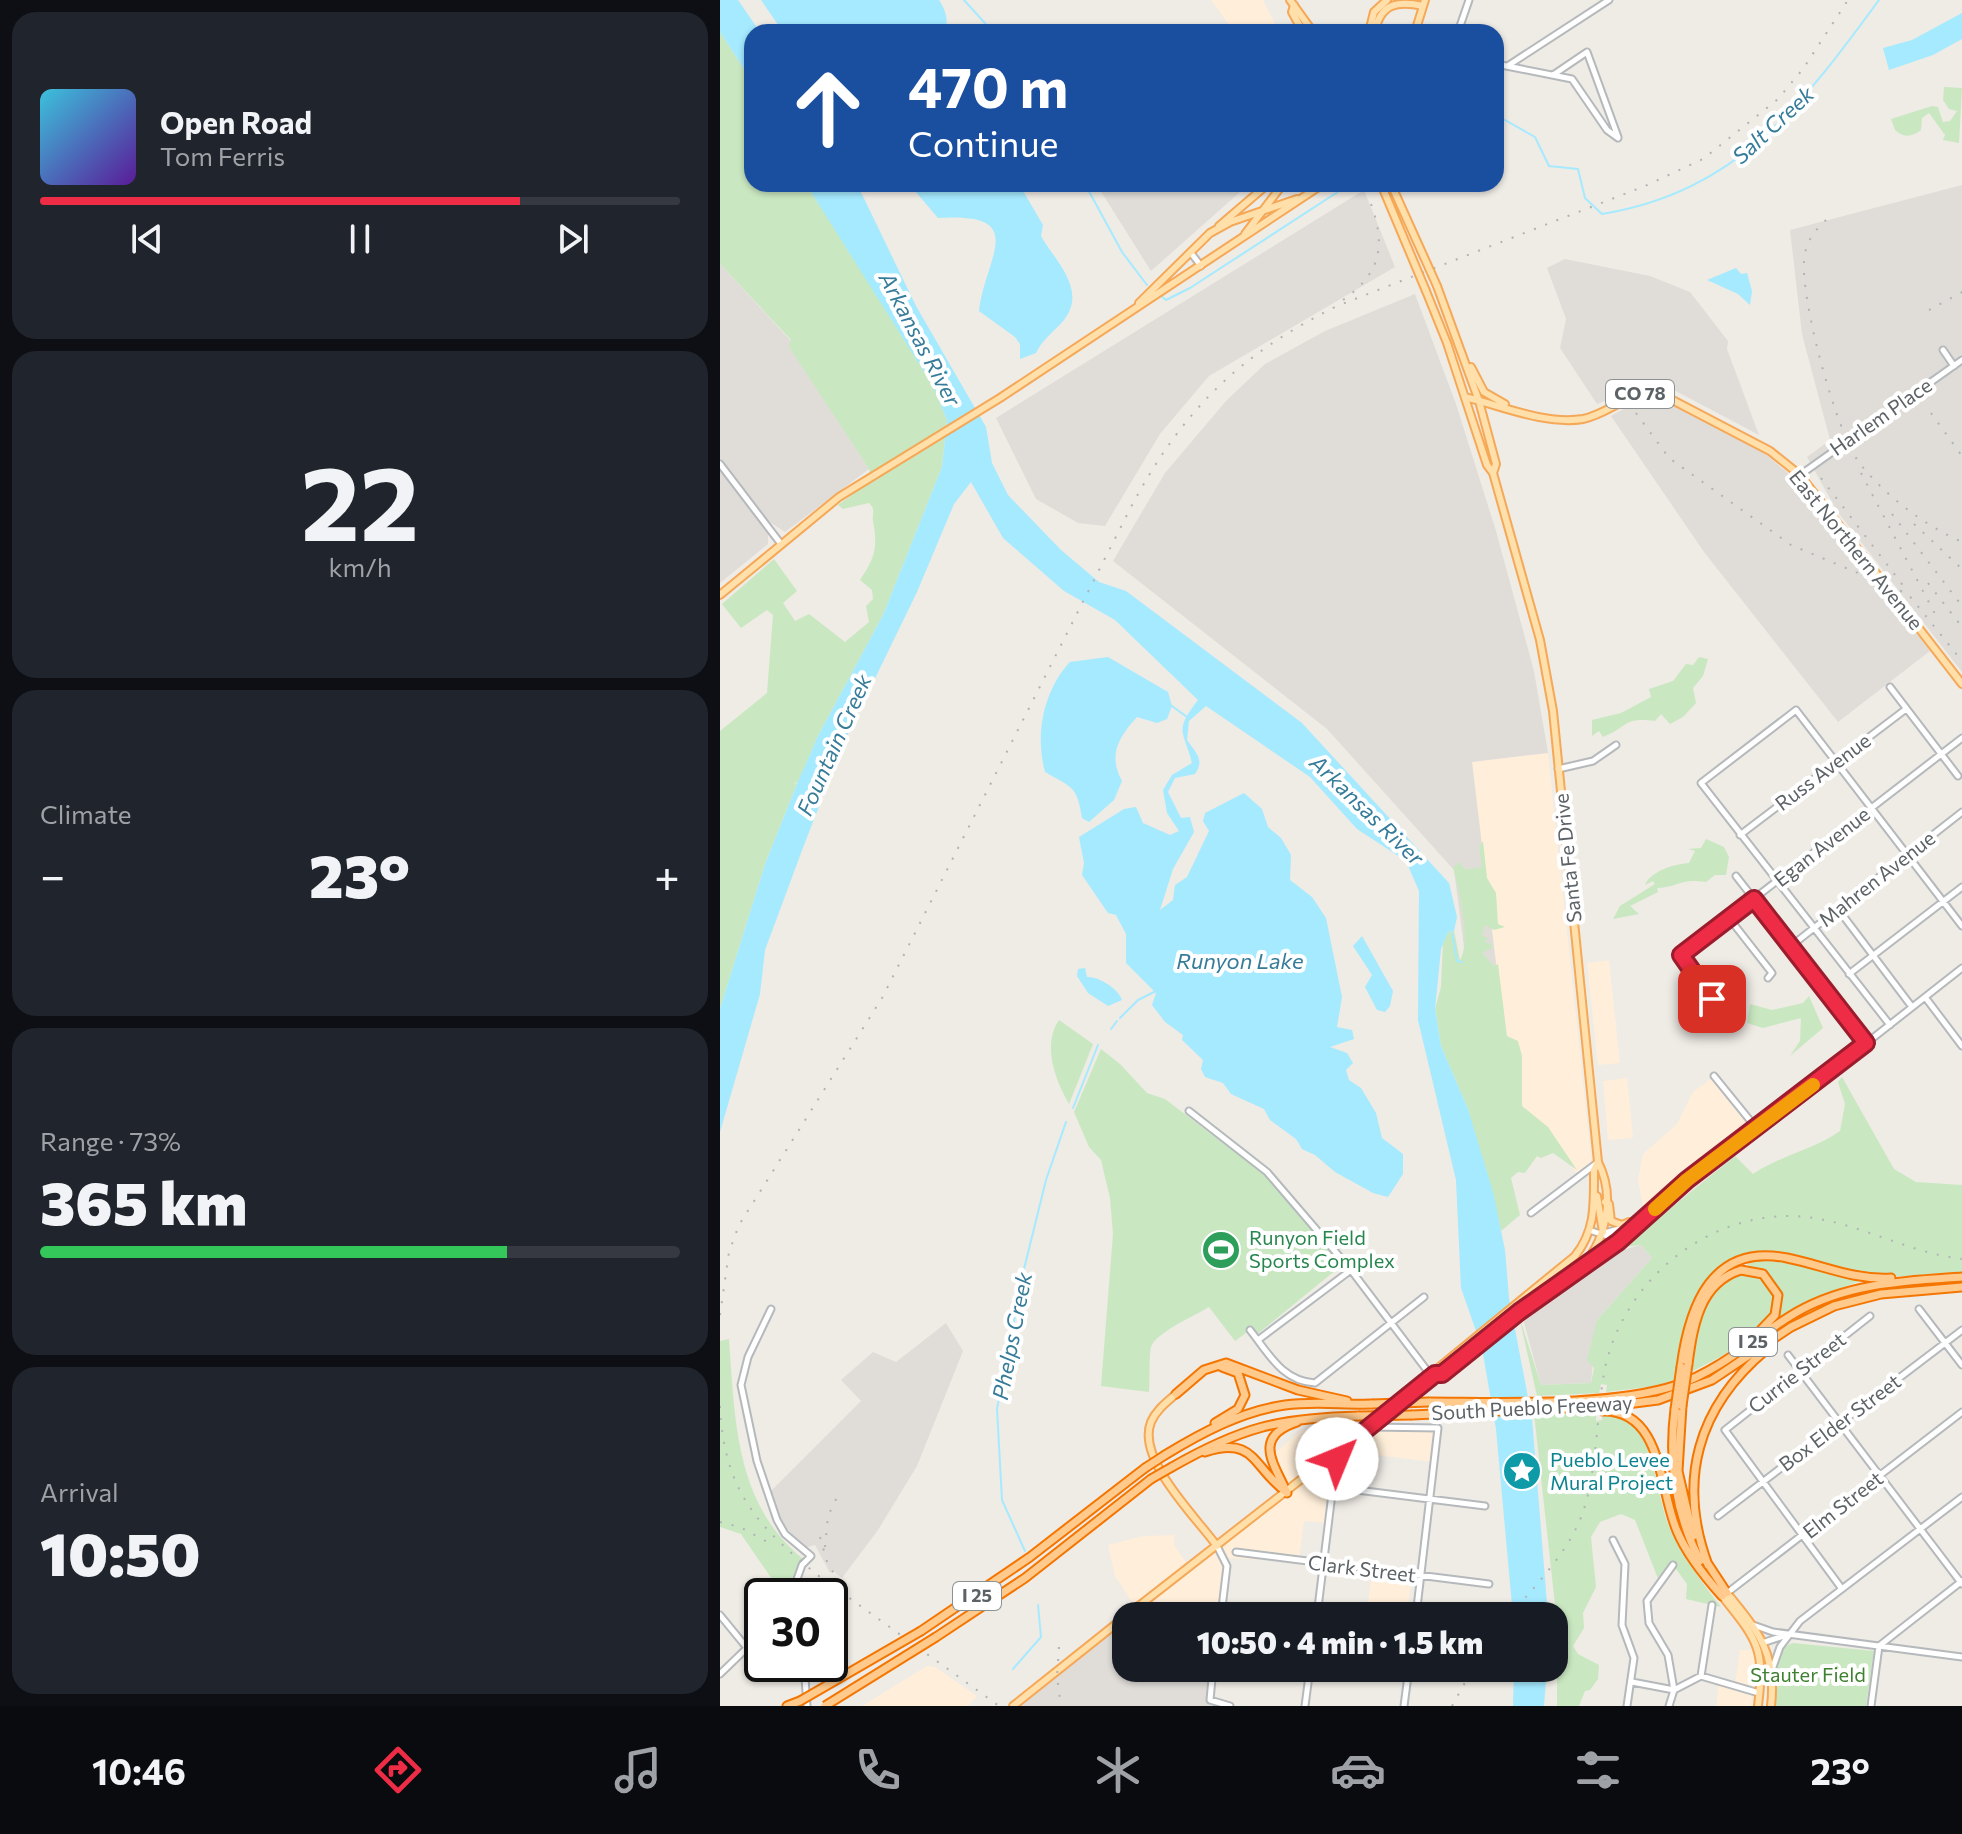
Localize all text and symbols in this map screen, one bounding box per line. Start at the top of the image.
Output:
text: 470 m [908,51,1068,120]
icon: ahead [776,56,880,160]
water label: Salt Creek [1726,79,1820,169]
text: Open Road [160,103,312,140]
text: Continue [908,120,1059,164]
text: Tom Ferris [160,140,285,171]
icon: previous [125,217,169,261]
icon: pause [338,217,382,261]
icon: next [551,217,595,261]
water label: Arkansas River [873,266,968,411]
street label: Harlem Place [1825,372,1936,460]
road number: CO 78 [1606,380,1674,408]
text: 22 [301,435,419,562]
street label: East Northern Avenue [1785,465,1929,634]
text: km/h [328,551,392,582]
water label: Fountain Creek [790,669,877,820]
street label: Russ Avenue [1770,728,1875,815]
water label: Arkansas River [1304,748,1431,871]
street label: Santa Fe Drive [1548,792,1586,924]
text: Climate [40,798,132,829]
street label: Egan Avenue [1769,801,1874,891]
street label: Mahren Avenue [1813,825,1939,931]
text: 23° [309,837,410,910]
text: − [40,847,65,901]
text: + [654,847,680,901]
water label: Runyon Lake [1176,947,1304,974]
pin [1678,965,1746,1033]
icon: arrive [1690,977,1734,1021]
text: Range · 73% [40,1125,181,1156]
text: 365 km [40,1164,247,1237]
place label: Runyon Field Sports Complex [1249,1225,1395,1272]
sports icon: Runyon Field Sports Complex [1200,1229,1242,1271]
water label: Phelps Creek [986,1269,1037,1402]
street label: Currie Street [1743,1327,1850,1418]
road number: I 25 [1729,1328,1777,1356]
street label: Box Elder Street [1774,1369,1905,1476]
street label: South Pueblo Freeway [1431,1390,1633,1424]
position arrow [1295,1417,1379,1501]
place label: Pueblo Levee Mural Project [1550,1447,1673,1494]
place icon: Pueblo Levee Mural Project [1501,1450,1543,1492]
street label: Elm Street [1798,1466,1887,1543]
text: Arrival [40,1476,119,1507]
text: 10:50 [40,1515,201,1588]
street label: Clark Street [1307,1549,1417,1587]
speed limit sign: 30 [744,1578,848,1682]
road number: I 25 [953,1582,1001,1610]
text: 10:50 · 4 min · 1.5 km [1197,1623,1483,1660]
park label: Stauter Field [1750,1662,1866,1686]
icon: directions [370,1742,426,1798]
icon: music [610,1742,666,1798]
icon: phone [850,1742,906,1798]
icon: climate [1090,1742,1146,1798]
icon: car [1330,1742,1386,1798]
icon: filters [1570,1742,1626,1798]
text: 10:46 [92,1748,186,1792]
text: 23° [1811,1748,1870,1792]

